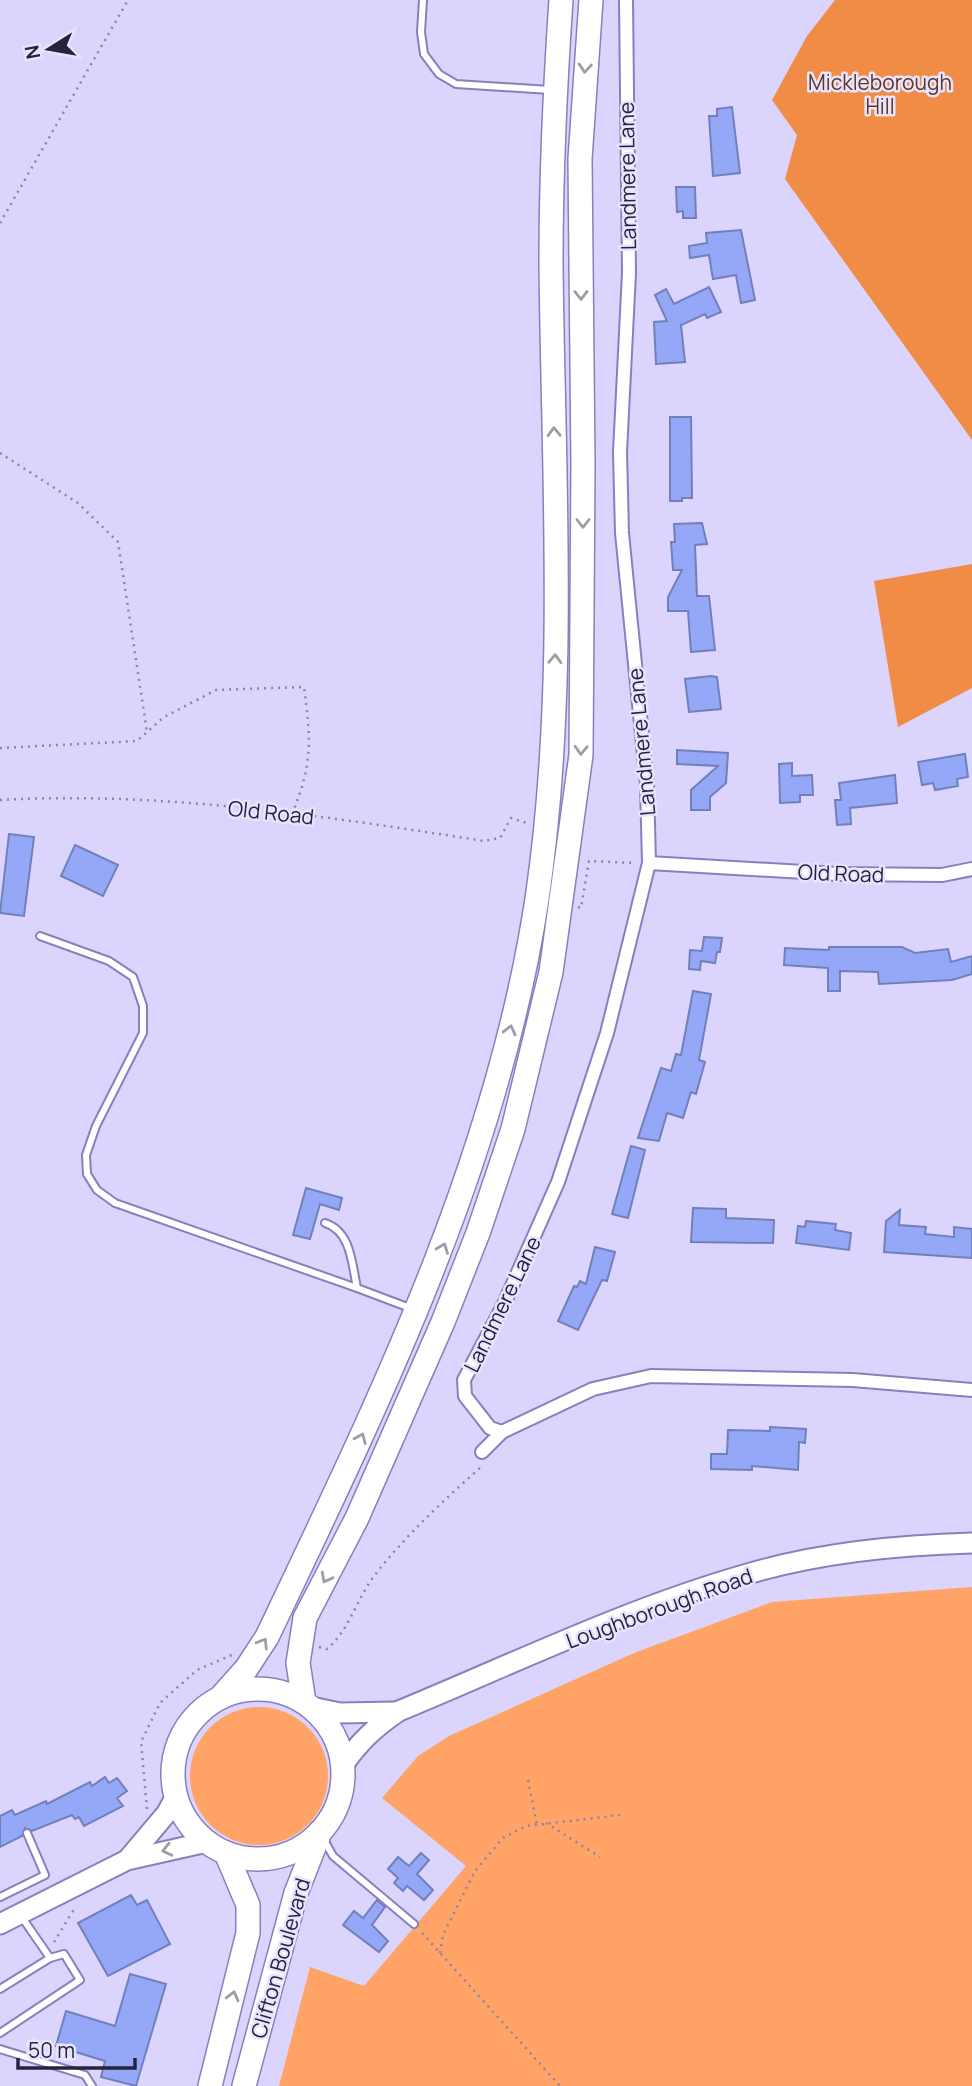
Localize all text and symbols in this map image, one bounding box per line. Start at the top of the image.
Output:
north arrow [14,14,84,84]
text: N [18,43,46,61]
one-way arrow [578,63,593,74]
park label: Mickleborough Hill [808,68,952,120]
street label: Landmere Lane [612,102,642,250]
one-way arrow [573,290,588,301]
one-way arrow [547,426,562,437]
one-way arrow [575,518,591,529]
one-way arrow [547,654,562,665]
street label: Landmere Lane [621,667,661,817]
one-way arrow [574,745,589,756]
street label: Old Road [227,794,315,830]
street label: Old Road [797,857,885,889]
one-way arrow [502,1024,516,1036]
street label: Landmere Lane [457,1231,547,1377]
one-way arrow [434,1242,448,1254]
one-way arrow [353,1432,367,1445]
street label: Loughborough Road [562,1561,756,1655]
one-way arrow [320,1571,334,1583]
one-way arrow [255,1638,268,1651]
one-way arrow [161,1842,173,1856]
street label: Clifton Boulevard [244,1875,316,2041]
one-way arrow [225,1990,239,2002]
scale bar [18,2026,135,2070]
text: 50 m [28,2036,75,2064]

